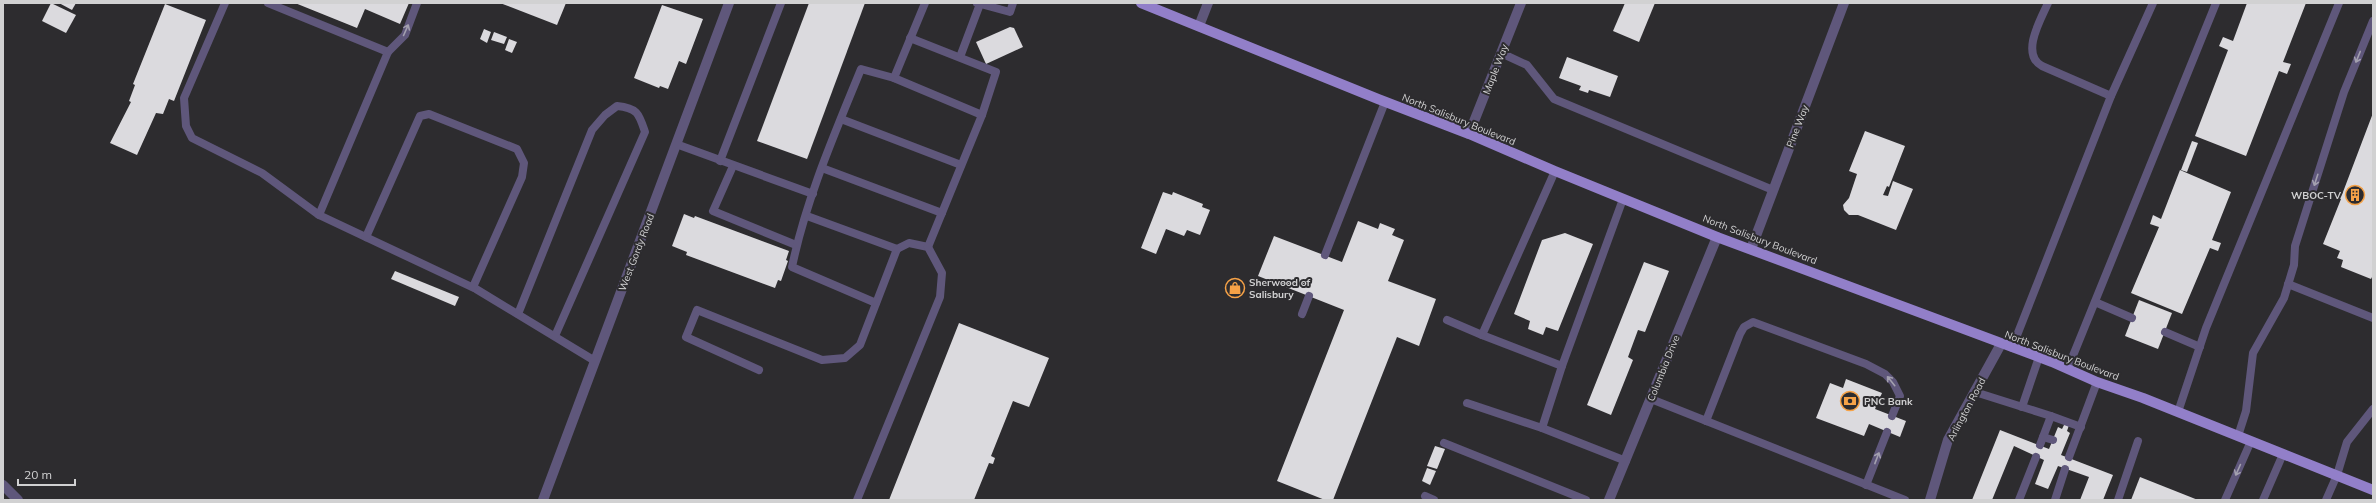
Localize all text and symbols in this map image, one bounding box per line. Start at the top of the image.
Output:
one-way arrow [403,24,410,36]
street label: Maple Way [1480,42,1511,96]
one-way arrow [2354,51,2362,63]
street label: North Salisbury Boulevard [1400,91,1518,148]
street label: Pine Way [1783,102,1812,149]
one-way arrow [2312,173,2319,186]
building icon: WBOC-TV [2344,184,2366,206]
place label: WBOC-TV [2291,189,2342,202]
street label: West Gordy Road [616,212,657,293]
street label: North Salisbury Boulevard [1701,212,1819,267]
place label: Sherwood of Salisbury [1249,276,1311,301]
shop icon: Sherwood of Salisbury [1224,277,1246,299]
street label: North Salisbury Boulevard [2003,328,2121,383]
street label: Columbia Drive [1644,333,1683,403]
one-way arrow [1886,375,1895,386]
street label: Arlington Road [1944,375,1989,443]
bank icon: PNC Bank [1839,390,1861,412]
place label: PNC Bank [1864,395,1913,408]
one-way arrow [1873,453,1881,465]
scale bar [18,461,75,487]
one-way arrow [2234,464,2241,476]
text: 20 m [24,467,52,482]

